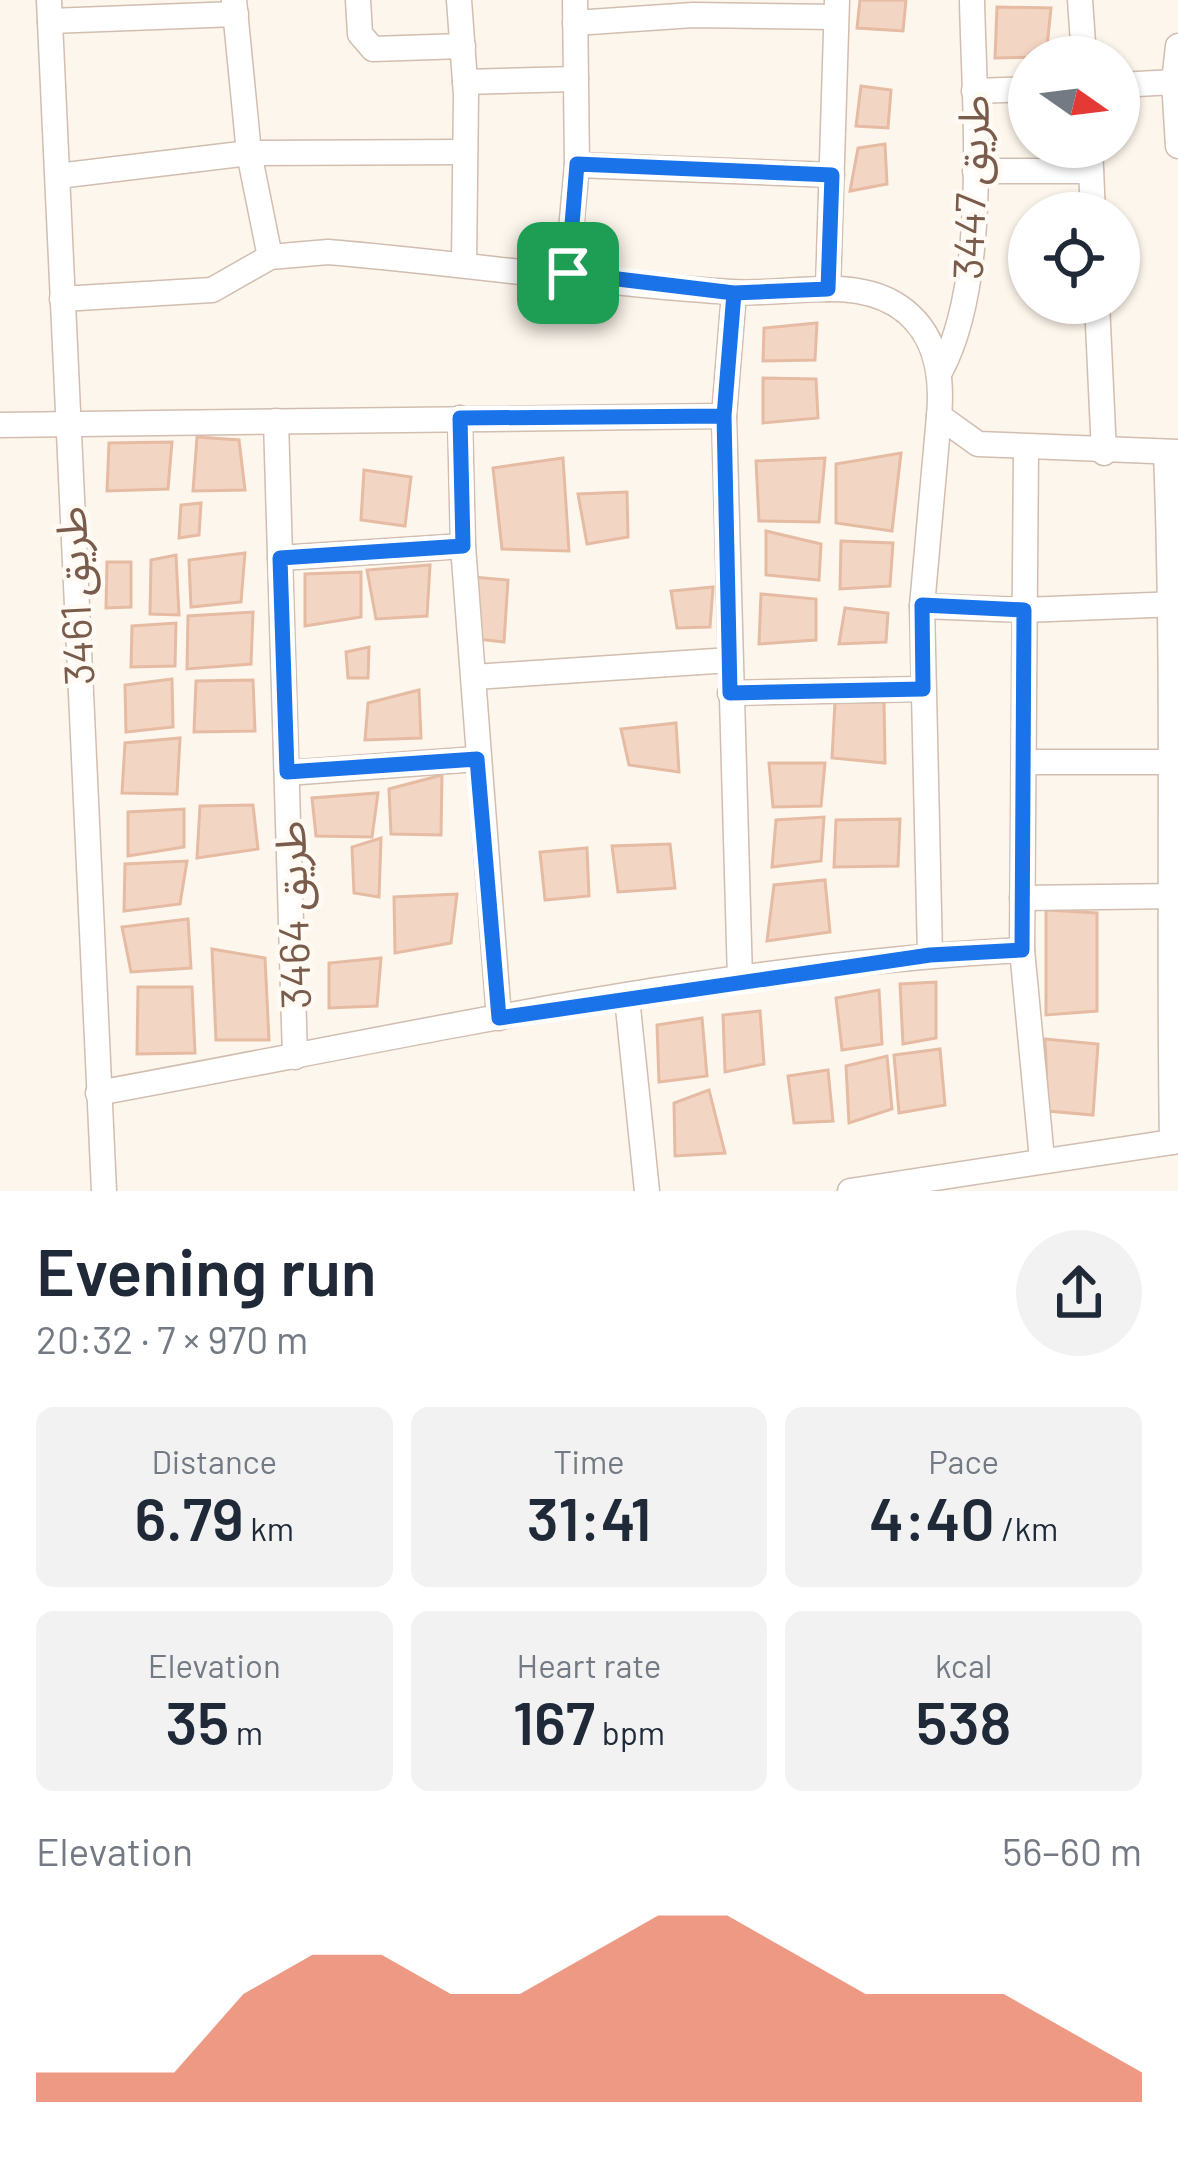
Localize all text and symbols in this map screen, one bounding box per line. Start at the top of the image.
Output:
north arrow [1008,36,1140,168]
map controls [1008,36,1140,324]
street label: طريق 3447 [941,94,1000,281]
button: locate [1008,192,1140,324]
pin [517,222,619,324]
icon: arrive [535,240,601,306]
street label: طريق 3461 [43,505,106,687]
street label: طريق 3464 [263,820,322,1010]
text: Evening run [36,1230,377,1309]
button: share [1016,1230,1142,1356]
text: 20:32 · 7 × 970 m [36,1315,308,1362]
text: Distance [151,1441,277,1481]
text: Time [553,1441,625,1481]
text: Pace [928,1441,999,1481]
text: 6.79 [135,1481,244,1553]
text: 31:41 [527,1481,651,1553]
text: 4:40 [869,1481,995,1553]
text: km [244,1508,294,1548]
text: /km [995,1508,1058,1548]
text: Elevation [148,1645,281,1685]
text: Heart rate [517,1645,661,1685]
text: kcal [935,1645,992,1685]
text: 35 [166,1685,229,1757]
text: 167 [513,1685,595,1757]
text: 538 [916,1685,1011,1757]
text: m [229,1712,263,1752]
text: bpm [595,1712,665,1752]
text: Elevation [36,1827,193,1874]
text: 56–60 m [1002,1827,1142,1874]

